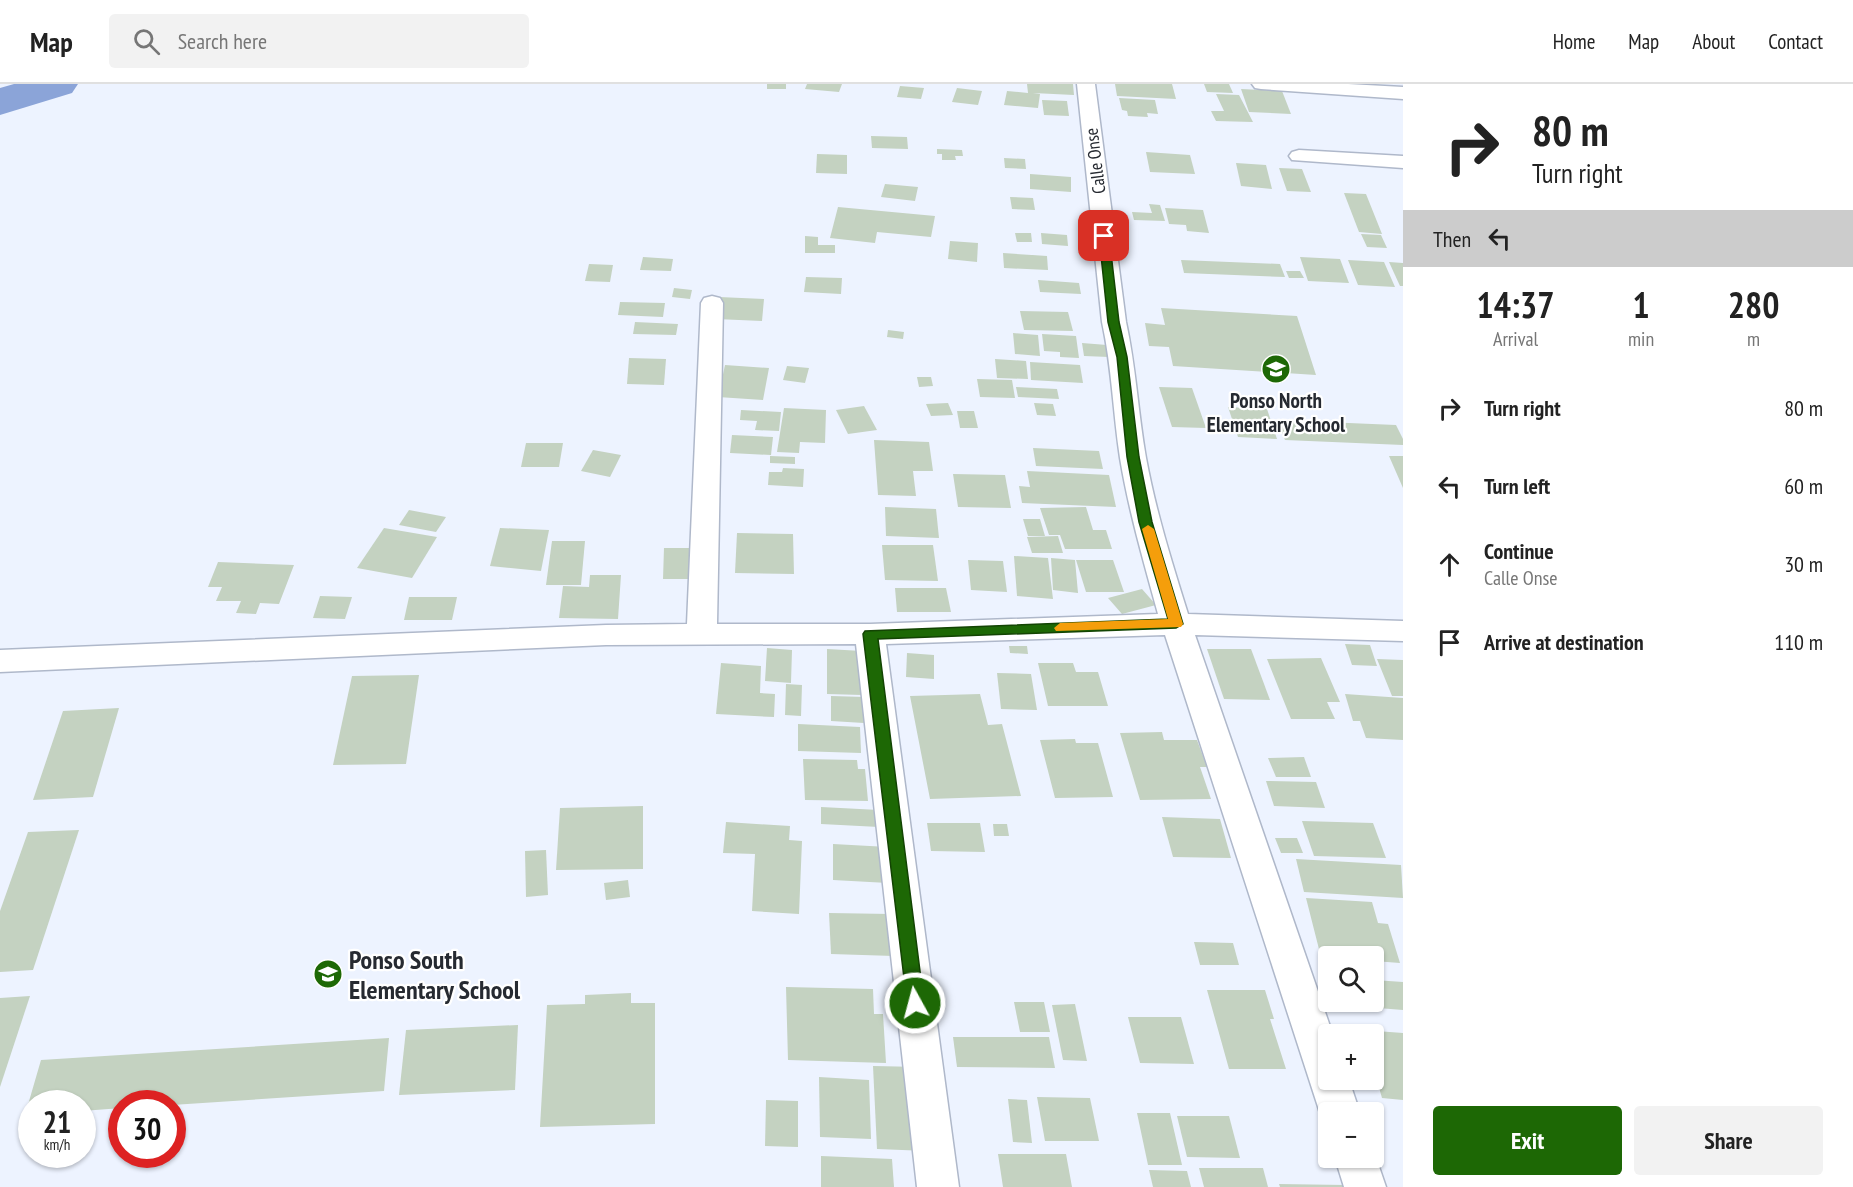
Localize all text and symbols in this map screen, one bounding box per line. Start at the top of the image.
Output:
search box [109,14,529,68]
text: Map [30,23,73,60]
icon: search [130,25,163,58]
text: Search here [178,27,267,55]
text: Home [1553,28,1595,55]
text: Map [1628,28,1659,55]
text: About [1692,28,1735,55]
text: Contact [1768,28,1823,55]
text: 80 m [1532,103,1609,158]
icon: right [1433,108,1511,186]
street label: Calle Onse [1080,127,1110,195]
text: Turn right [1532,156,1623,190]
pin [1078,210,1129,261]
icon: arrive [1087,219,1120,252]
icon: left [1483,222,1516,255]
text: Then [1433,225,1471,253]
text: 14:37 [1477,281,1554,328]
text: 1 [1632,281,1650,328]
text: 280 [1728,281,1779,328]
text: Arrival [1493,326,1538,352]
text: min [1628,326,1654,352]
text: m [1747,326,1760,352]
school or university icon: Ponso North Elementary School [1260,353,1292,385]
place label: Ponso North Elementary School [1207,387,1346,438]
icon: right [1433,392,1466,425]
text: Turn right [1484,394,1561,422]
text: 80 m [1784,394,1823,422]
icon: left [1433,470,1466,503]
text: Turn left [1484,472,1550,500]
text: 60 m [1784,472,1823,500]
text: Continue [1484,537,1554,565]
icon: ahead [1433,548,1466,581]
text: 30 m [1784,550,1823,578]
text: Calle Onse [1484,565,1558,591]
icon: arrive [1433,626,1466,659]
text: Arrive at destination [1484,628,1644,656]
text: 110 m [1774,628,1823,656]
place label: Ponso South Elementary School [349,943,521,1006]
map controls [1318,946,1384,1168]
button: search [1318,946,1384,1012]
school or university icon: Ponso South Elementary School [312,958,344,990]
position arrow [883,971,947,1035]
button: + [1318,1024,1384,1090]
speed limit sign: 30 [108,1090,186,1168]
text: 21 [43,1102,71,1141]
button: − [1318,1102,1384,1168]
button: Exit [1433,1106,1622,1175]
button: Share [1634,1106,1823,1175]
text: km/h [44,1135,70,1154]

